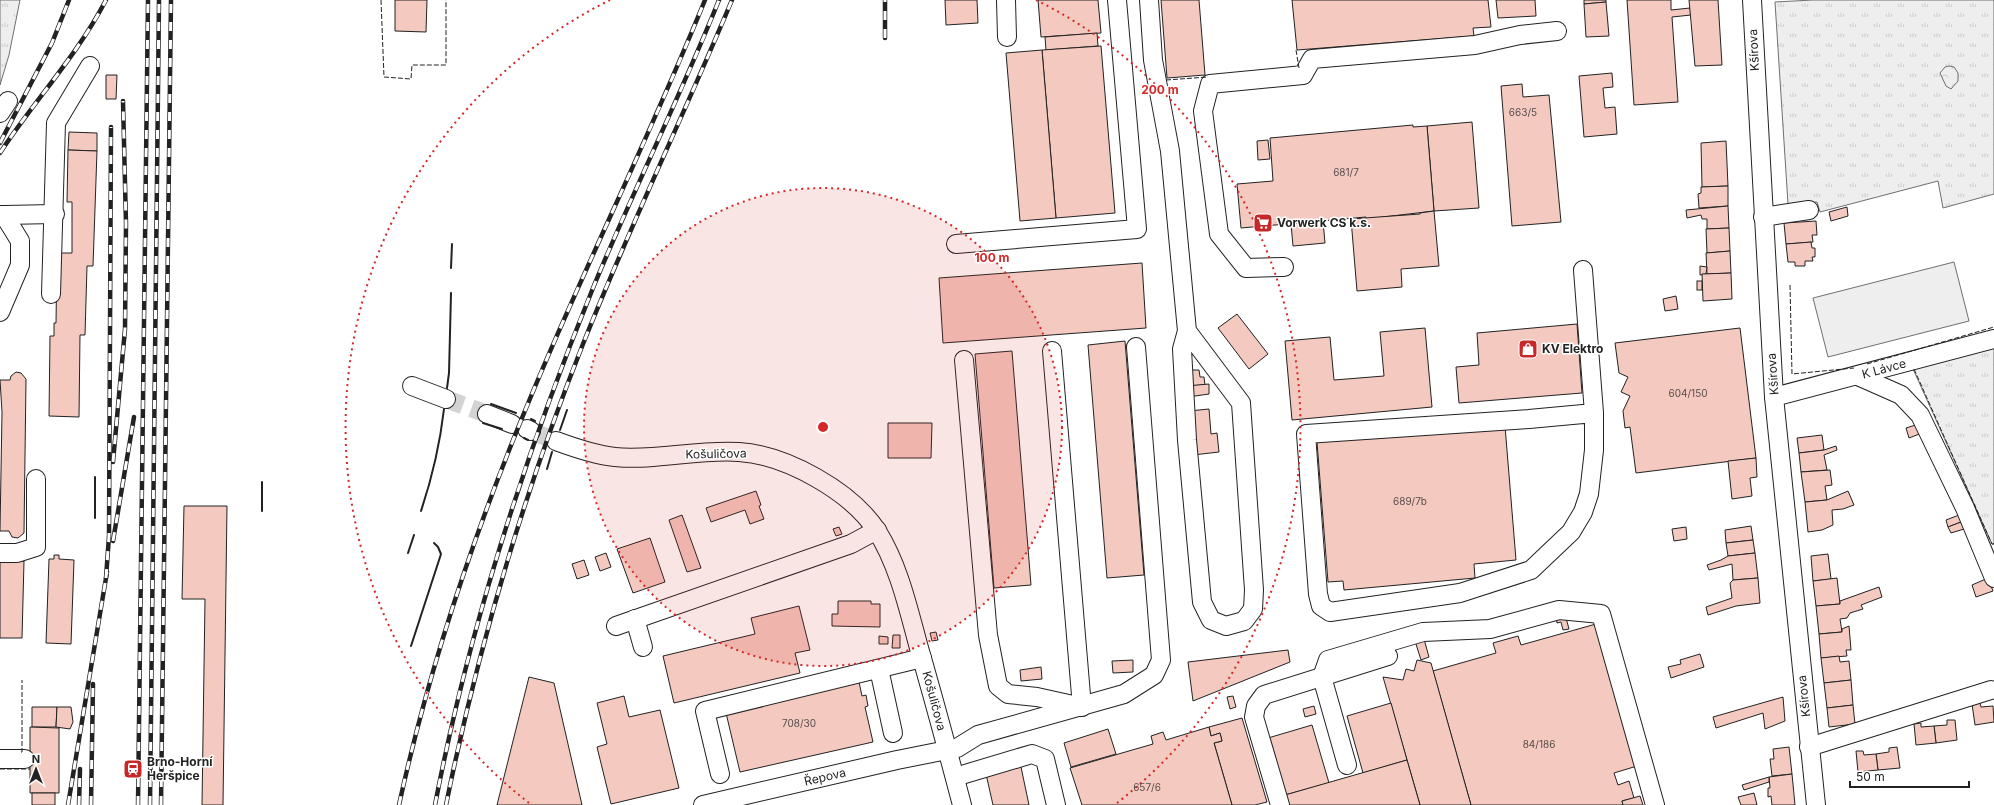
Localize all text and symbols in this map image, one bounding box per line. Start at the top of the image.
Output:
street label: Kšírova [1745,29,1762,71]
text: 200 m [1141,82,1179,97]
house number: 663/5 [1509,106,1537,118]
house number: 681/7 [1333,166,1359,178]
supermarket icon: Vorwerk CS k.s. [1252,212,1274,234]
place label: Vorwerk CS k.s. [1277,215,1371,230]
text: 100 m [974,250,1010,265]
shop icon: KV Elektro [1517,338,1539,360]
place label: KV Elektro [1542,341,1603,356]
street label: Kšírova [1764,353,1781,396]
street label: K Lávce [1860,355,1908,382]
house number: 604/150 [1668,387,1708,399]
centre of rings [816,420,830,434]
street label: Košuličova [685,445,747,462]
house number: 689/7b [1393,495,1427,507]
street label: Košuličova [919,669,950,732]
street label: Kšírova [1794,674,1813,718]
house number: 708/30 [782,717,816,729]
house number: 84/186 [1523,738,1555,750]
north arrow [16,749,56,789]
text: N [32,752,40,766]
place label: Brno-Horní Heršpice [147,754,213,783]
station icon: Brno-Horní Heršpice [122,758,144,780]
scale bar [1850,763,1969,789]
street label: Řepova [803,764,847,789]
text: 50 m [1856,769,1885,784]
house number: 657/6 [1133,781,1161,793]

